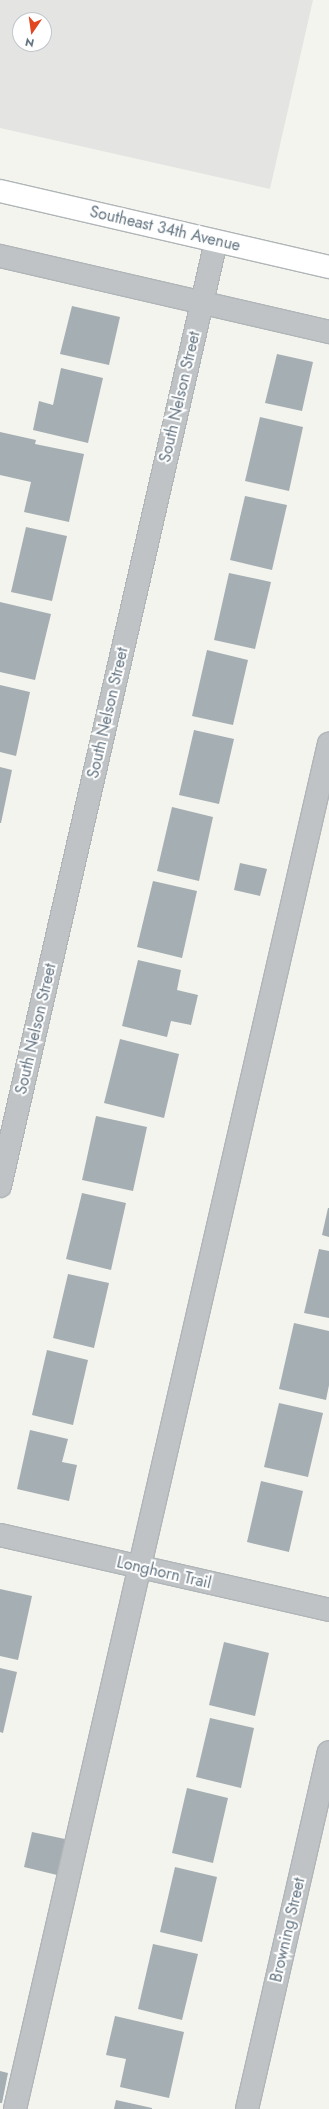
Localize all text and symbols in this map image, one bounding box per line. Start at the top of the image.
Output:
north arrow [12,12,52,52]
text: N [23,34,36,51]
street label: Southeast 34th Avenue [88,202,242,256]
street label: South Nelson Street [156,330,204,464]
street label: South Nelson Street [84,646,132,780]
street label: South Nelson Street [12,962,60,1096]
street label: Longhorn Trail [115,1553,213,1593]
street label: Browning Street [267,1876,309,1984]

